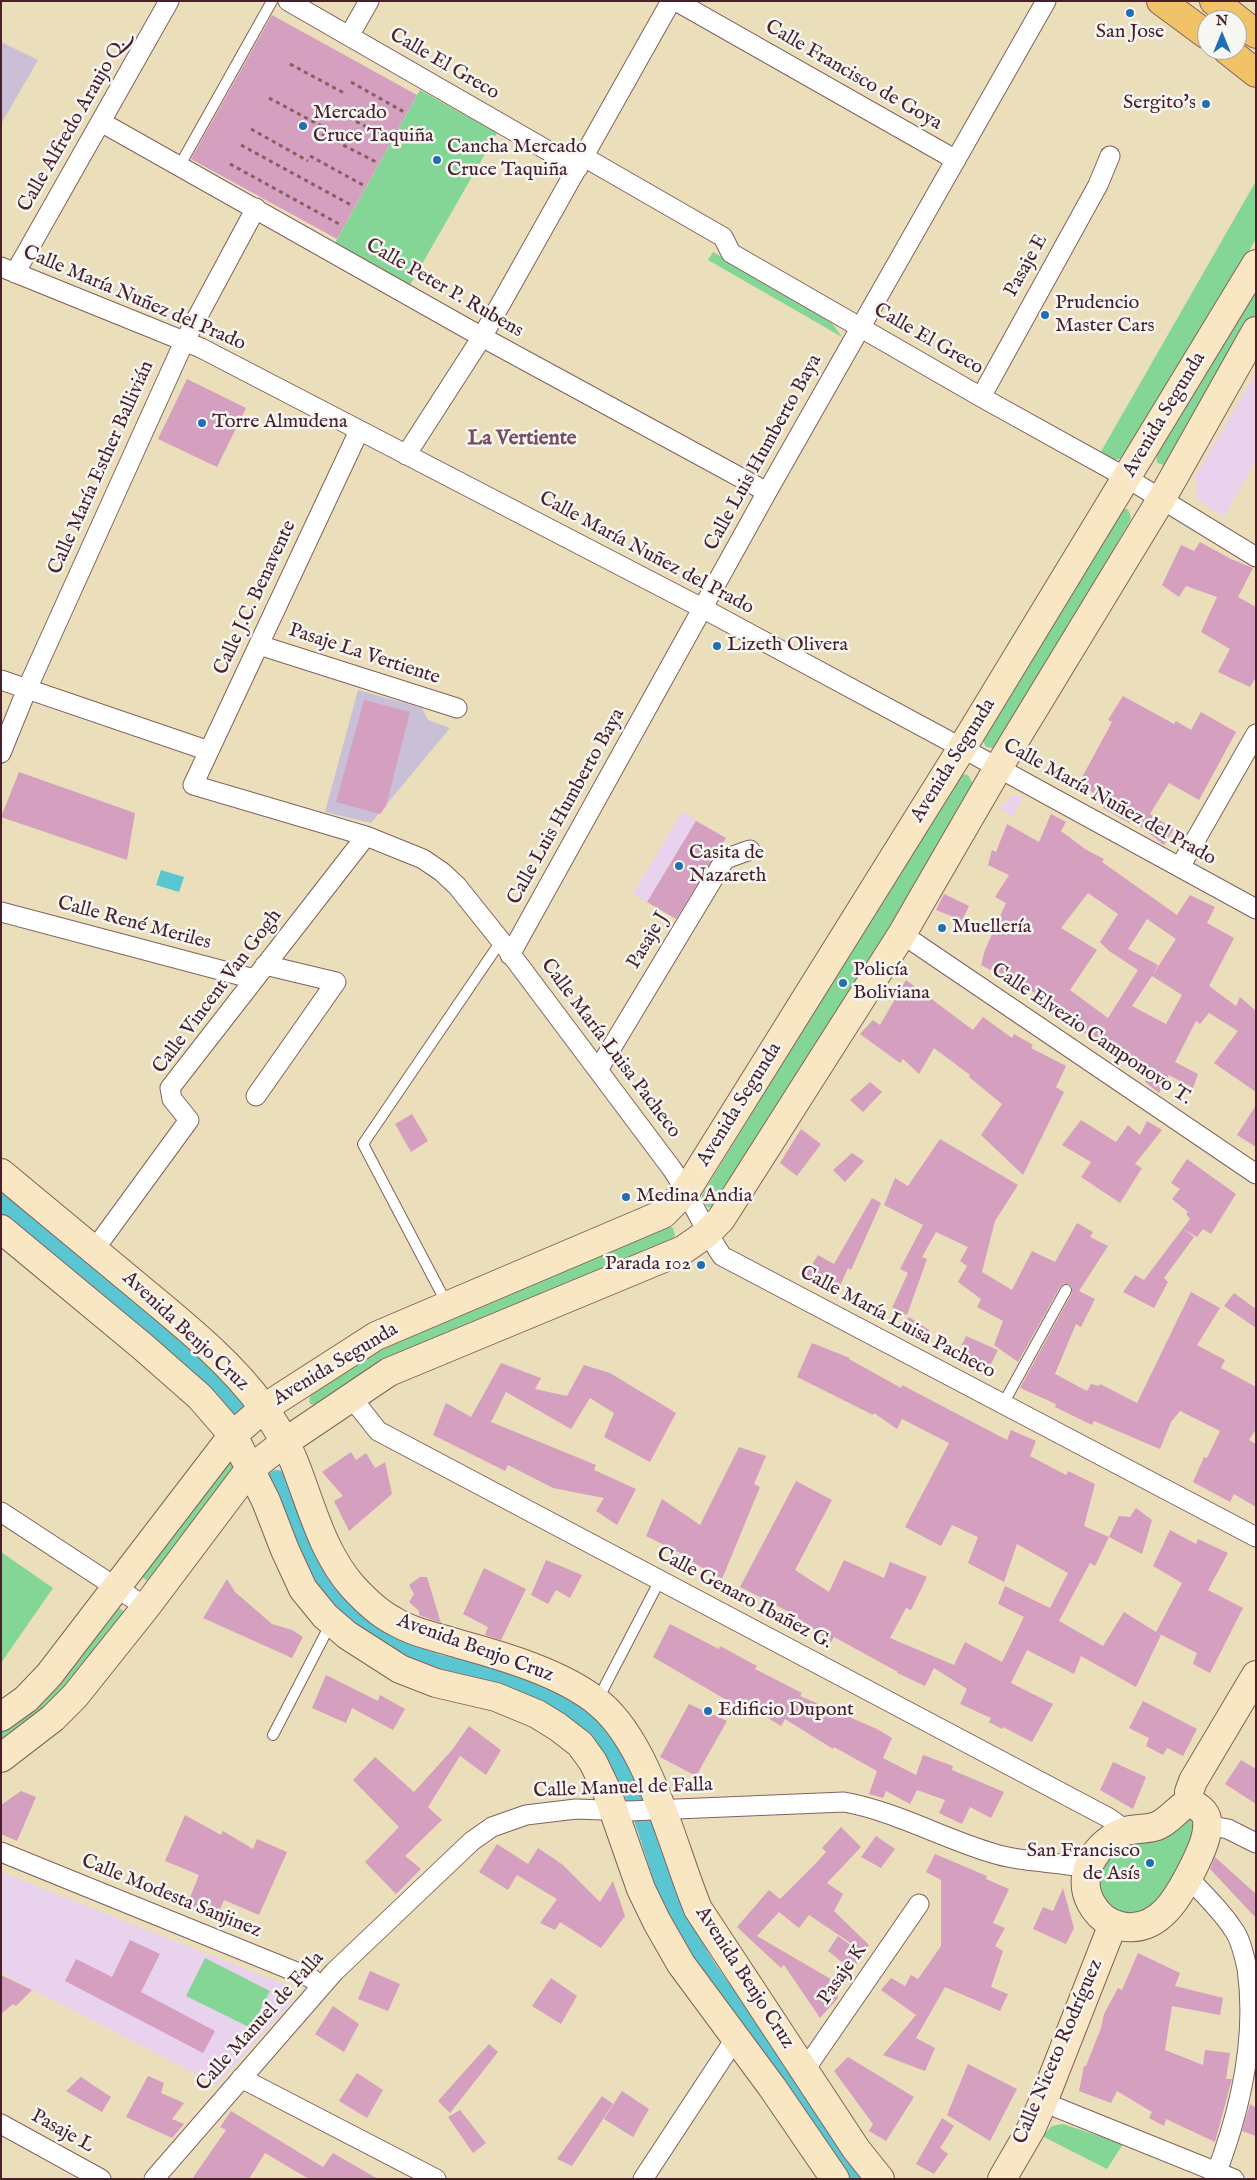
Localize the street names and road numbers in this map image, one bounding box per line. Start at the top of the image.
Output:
street label: Calle Francisco de Goya [760,16,946,136]
street label: Calle El Greco [385,24,503,106]
street label: Calle Alfredo Araujo Q. [14,35,132,217]
street label: Pasaje E [1000,230,1054,302]
street label: Calle Peter P. Rubens [361,234,527,344]
street label: Calle María Nuñez del Prado [19,241,249,357]
street label: Calle El Greco [869,299,987,381]
street label: Avenida Segunda [1118,348,1212,482]
street label: Calle Luis Humberto Baya [700,351,828,555]
street label: Calle María Esther Ballivián [44,357,160,579]
street label: Calle María Nuñez del Prado [535,487,757,621]
street label: Calle J.C. Benavente [210,517,302,679]
street label: Pasaje La Vertiente [285,619,443,691]
street label: Avenida Segunda [906,695,1002,827]
street label: Calle Luis Humberto Baya [503,705,631,909]
street label: Calle María Nuñez del Prado [998,734,1220,872]
street label: Calle René Meriles [55,892,213,956]
street label: Calle Vincent Van Gogh [148,905,288,1079]
street label: Pasaje J [623,908,675,974]
street label: Calle María Luisa Pacheco [535,955,685,1143]
street label: Calle Elvezio Camponovo T. [986,959,1196,1111]
street label: Avenida Segunda [692,1039,788,1171]
street label: Calle María Luisa Pacheco [795,1261,999,1385]
street label: Avenida Benjo Cruz [117,1267,253,1397]
street label: Avenida Segunda [269,1318,403,1412]
street label: Calle Genaro Ibañez G. [652,1543,836,1655]
street label: Avenida Benjo Cruz [394,1610,556,1688]
street label: Calle Manuel de Falla [533,1774,713,1804]
street label: Calle Modesta Sanjinez [77,1850,265,1944]
street label: Avenida Benjo Cruz [689,1902,799,2054]
street label: Pasaje K [814,1940,872,2010]
street label: Calle Manuel de Falla [192,1947,330,2097]
street label: Calle Niceto Rodríguez [1009,1956,1109,2148]
street label: Pasaje L [26,2105,98,2159]

